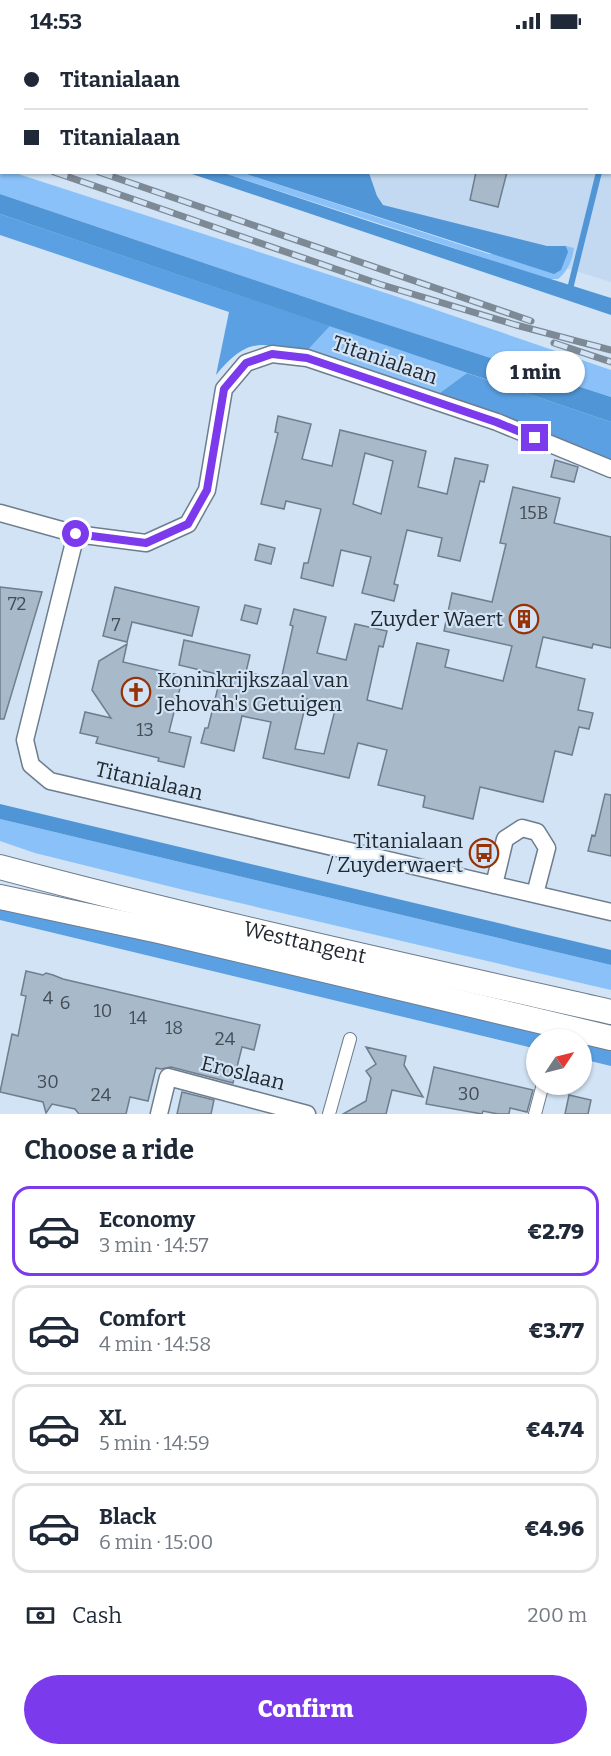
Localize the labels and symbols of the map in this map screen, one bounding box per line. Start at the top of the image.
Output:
street label: Titanialaan [329,330,441,390]
callout: 1 min [486,351,584,393]
route end [521,424,548,451]
house number: 15B [520,502,548,524]
route start [62,520,89,547]
house number: 72 [8,593,26,615]
building icon: Zuyder Waert [508,603,540,635]
place label: Zuyder Waert [370,606,503,632]
house number: 7 [111,614,121,636]
place label: Koninkrijkszaal van Jehovah's Getuigen [156,667,349,717]
church icon: Koninkrijkszaal van Jehovah's Getuigen [120,676,152,708]
house number: 13 [136,719,154,741]
street label: Titanialaan [93,756,205,806]
place label: Titanialaan / Zuyderwaert [327,828,463,878]
bus stop icon: Titanialaan / Zuyderwaert [468,837,500,869]
street label: Westtangent [241,916,369,969]
house number: 4 [43,987,54,1009]
house number: 6 [60,992,70,1014]
house number: 10 [94,1000,112,1022]
house number: 14 [129,1007,147,1029]
house number: 18 [165,1017,183,1039]
house number: 24 [215,1028,236,1050]
north arrow [526,1029,592,1095]
street label: Eroslaan [198,1050,288,1096]
house number: 30 [37,1071,59,1093]
house number: 30 [458,1083,480,1105]
house number: 24 [91,1084,112,1106]

